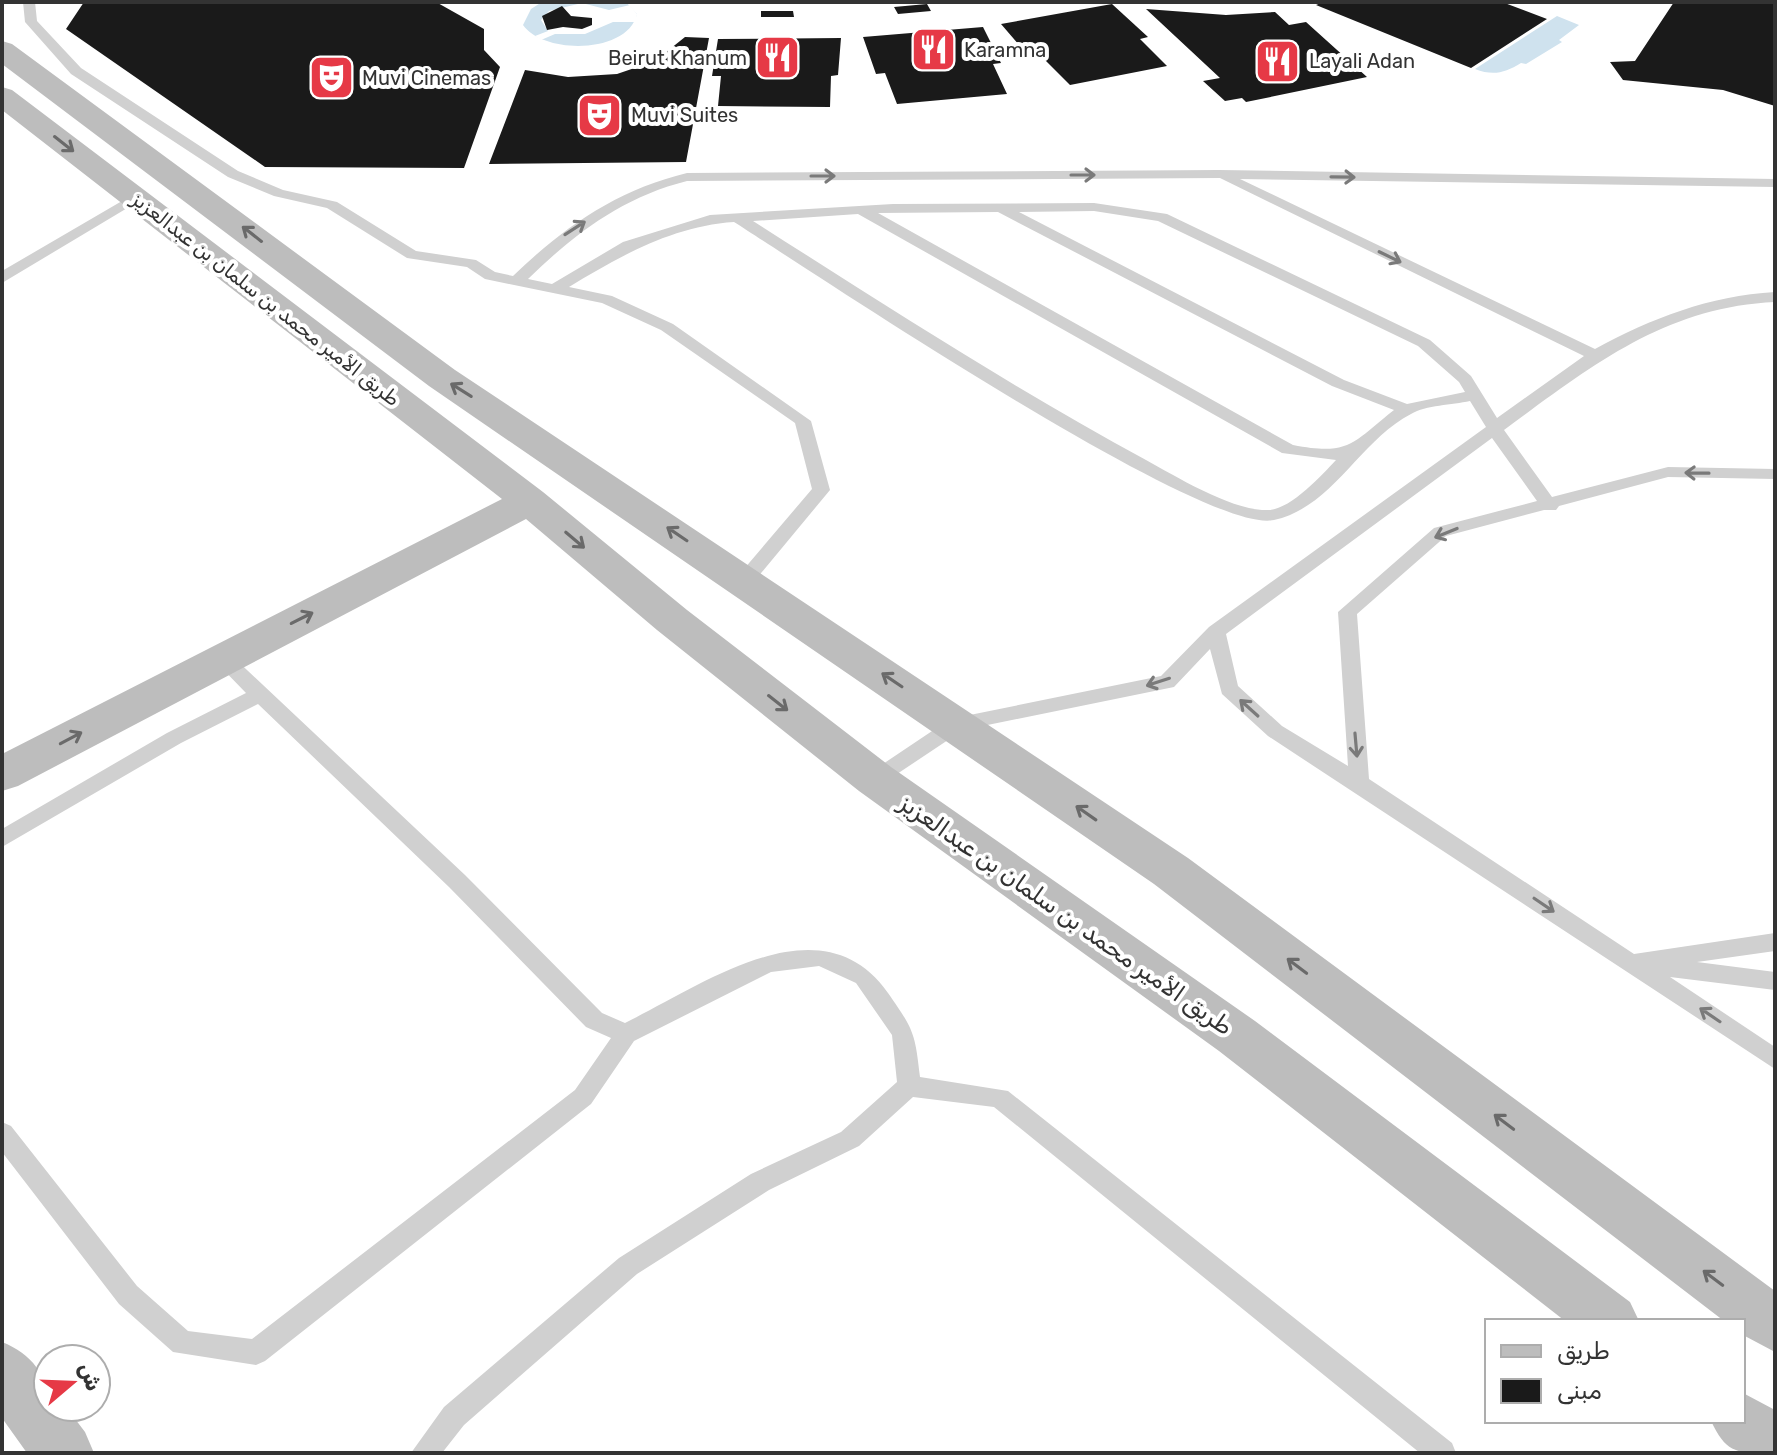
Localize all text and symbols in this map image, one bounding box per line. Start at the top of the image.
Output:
restaurant icon: Karamna [909,26,957,74]
restaurant icon: Beirut Khanum [754,34,802,82]
restaurant icon: Layali Adan [1254,37,1302,85]
place label: Karamna [964,38,1046,62]
place label: Beirut Khanum [608,46,747,70]
place label: Layali Adan [1309,49,1415,73]
theatre icon: Muvi Cinemas [307,54,355,102]
place label: Muvi Cinemas [362,66,491,90]
theatre icon: Muvi Suites [576,91,624,139]
place label: Muvi Suites [631,103,738,127]
one-way arrow [53,135,74,152]
one-way arrow [1069,167,1096,183]
one-way arrow [809,168,836,184]
one-way arrow [1329,169,1356,185]
street label: طريق الأمير محمد بن سلمان بن عبدالعزيز [126,186,405,411]
one-way arrow [563,219,586,235]
one-way arrow [242,226,263,243]
one-way arrow [1378,250,1402,265]
one-way arrow [450,381,473,397]
one-way arrow [1684,465,1711,481]
one-way arrow [667,526,689,542]
one-way arrow [1434,527,1458,541]
one-way arrow [565,531,585,549]
one-way arrow [289,610,313,625]
one-way arrow [882,672,904,688]
one-way arrow [1146,676,1171,690]
one-way arrow [767,694,788,712]
one-way arrow [1239,698,1259,717]
one-way arrow [59,730,82,746]
one-way arrow [1349,731,1364,758]
street label: طريق الأمير محمد بن سلمان بن عبدالعزيز [892,788,1238,1041]
one-way arrow [1076,805,1098,821]
one-way arrow [1533,897,1555,913]
one-way arrow [1286,958,1308,974]
one-way arrow [1699,1007,1722,1023]
one-way arrow [1494,1114,1516,1131]
one-way arrow [1702,1270,1724,1286]
legend [1485,1319,1745,1423]
text: طريق [1557,1337,1610,1365]
north arrow [32,1343,112,1423]
text: ش [73,1359,108,1394]
text: مبنى [1557,1377,1602,1405]

